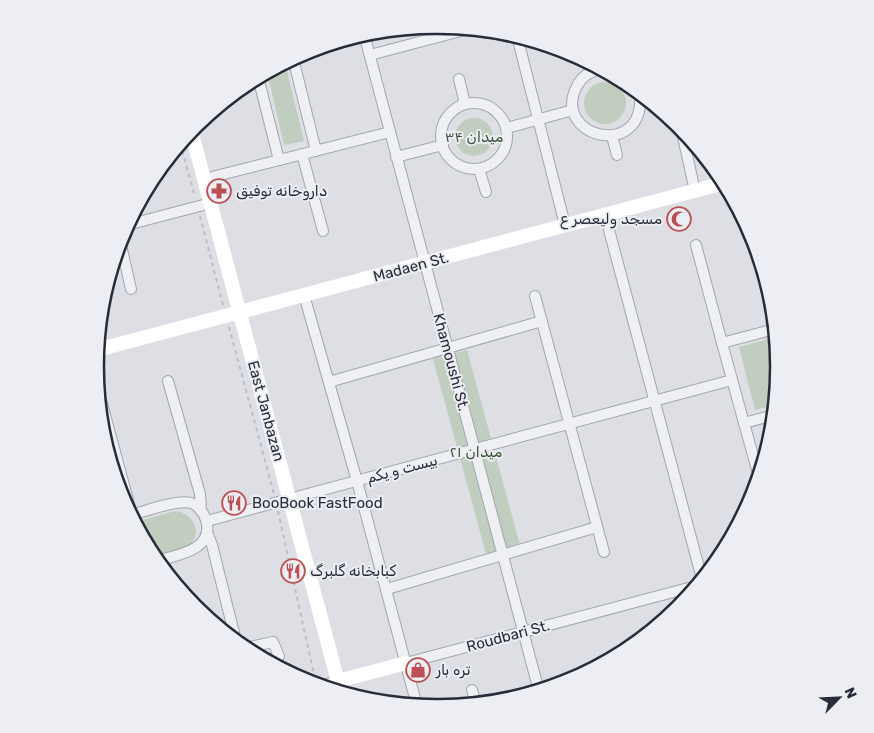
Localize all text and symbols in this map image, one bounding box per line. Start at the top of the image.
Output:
park label: میدان ۳۴ [445,128,503,146]
pharmacy icon: داروخانه توفیق [206,178,232,204]
place label: داروخانه توفیق [236,182,327,201]
mosque icon: مسجد ولیعصر ع [666,206,692,232]
place label: مسجد ولیعصر ع [560,210,662,230]
street label: Madaen St. [371,248,451,286]
street label: Khamoushi St. [429,311,473,413]
street label: East Janbazan [244,359,288,463]
park label: میدان ۲۱ [450,443,502,461]
street label: بیست و یکم [365,451,440,488]
restaurant icon: BooBook FastFood [221,490,247,516]
place label: BooBook FastFood [252,494,383,512]
restaurant icon: کبابخانه گلبرگ [280,558,306,584]
place label: کبابخانه گلبرگ [310,562,396,580]
street label: Roudbari St. [464,616,552,656]
shop icon: تره بار [405,657,431,683]
place label: تره بار [435,661,470,679]
north arrow [814,673,864,723]
text: N [841,685,860,701]

